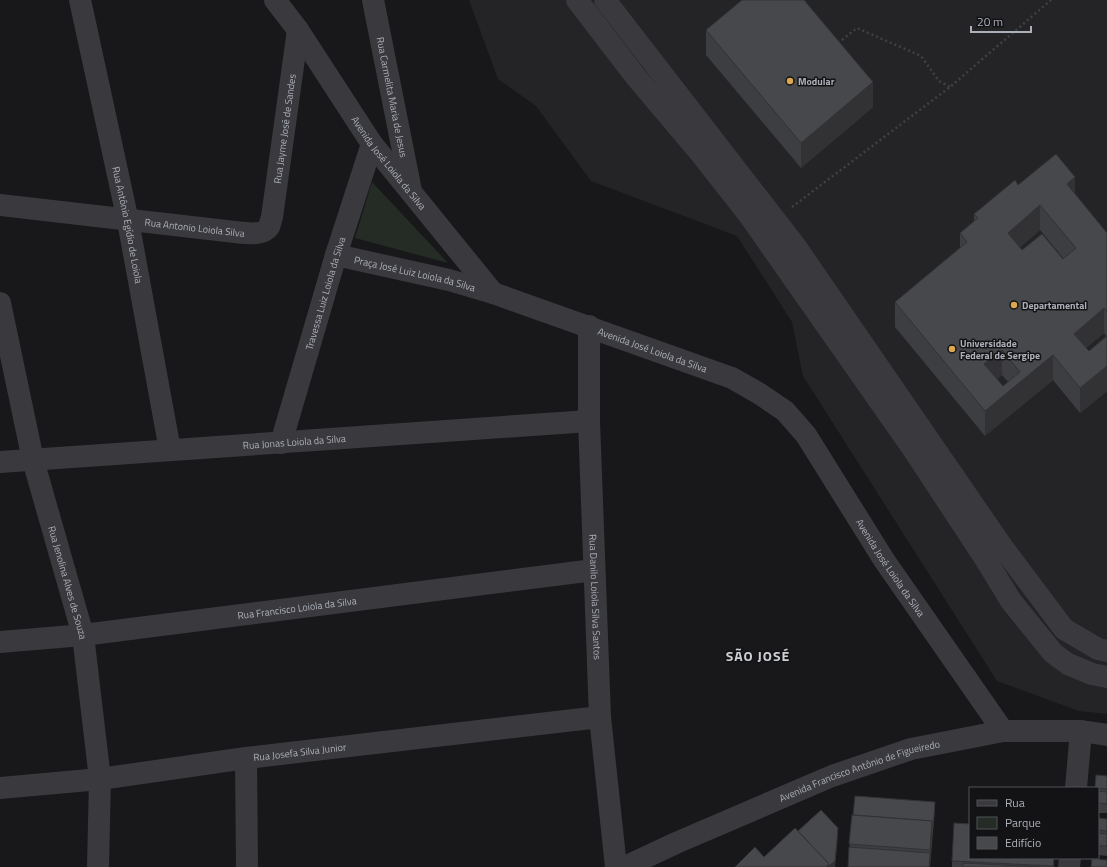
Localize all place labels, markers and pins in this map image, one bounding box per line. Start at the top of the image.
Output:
place label: Modular [798,74,835,89]
marker: Modular [785,76,795,86]
place label: Departamental [1022,298,1087,313]
marker: Departamental [1009,300,1019,310]
place label: Universidade Federal de Sergipe [960,336,1040,363]
marker: Universidade Federal de Sergipe [947,344,957,354]

